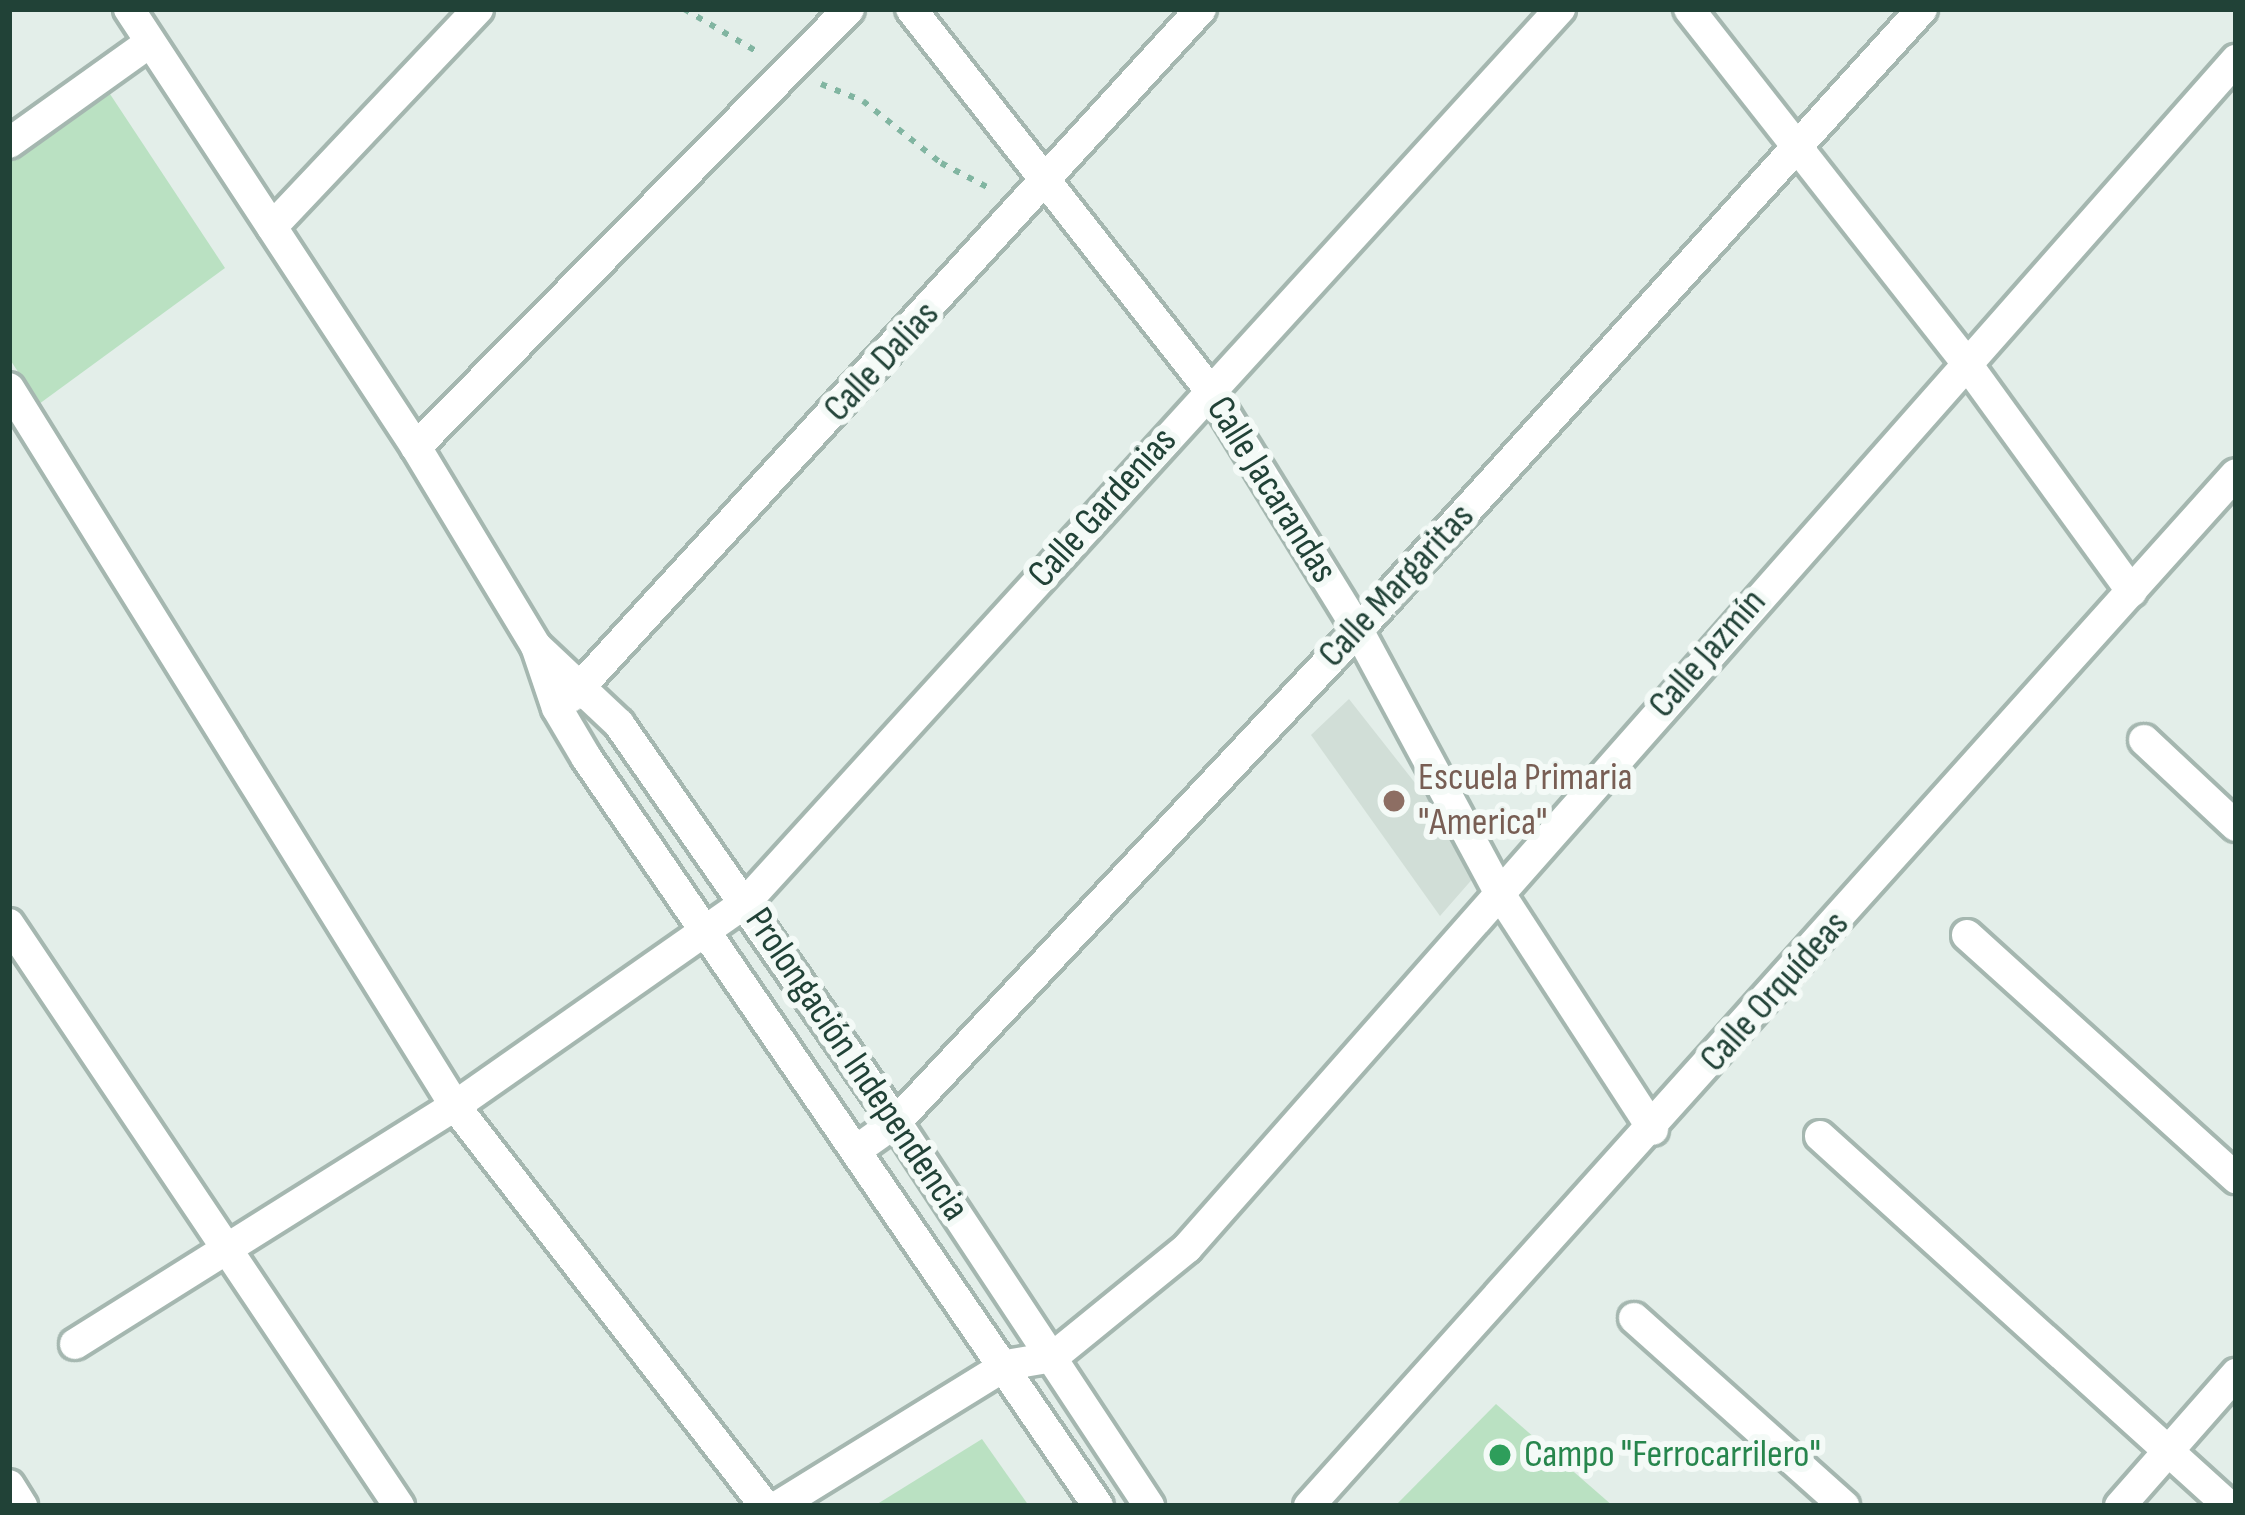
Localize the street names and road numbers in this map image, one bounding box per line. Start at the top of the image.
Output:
street label: Calle Dalias [814,292,950,432]
street label: Calle Jacarandas [1195,388,1347,592]
street label: Calle Gardenias [1019,418,1187,598]
street label: Calle Margaritas [1309,494,1485,678]
street label: Calle Jazmín [1639,580,1777,728]
street label: Prolongación Independencia [734,900,978,1230]
street label: Calle Orquídeas [1691,902,1859,1082]

